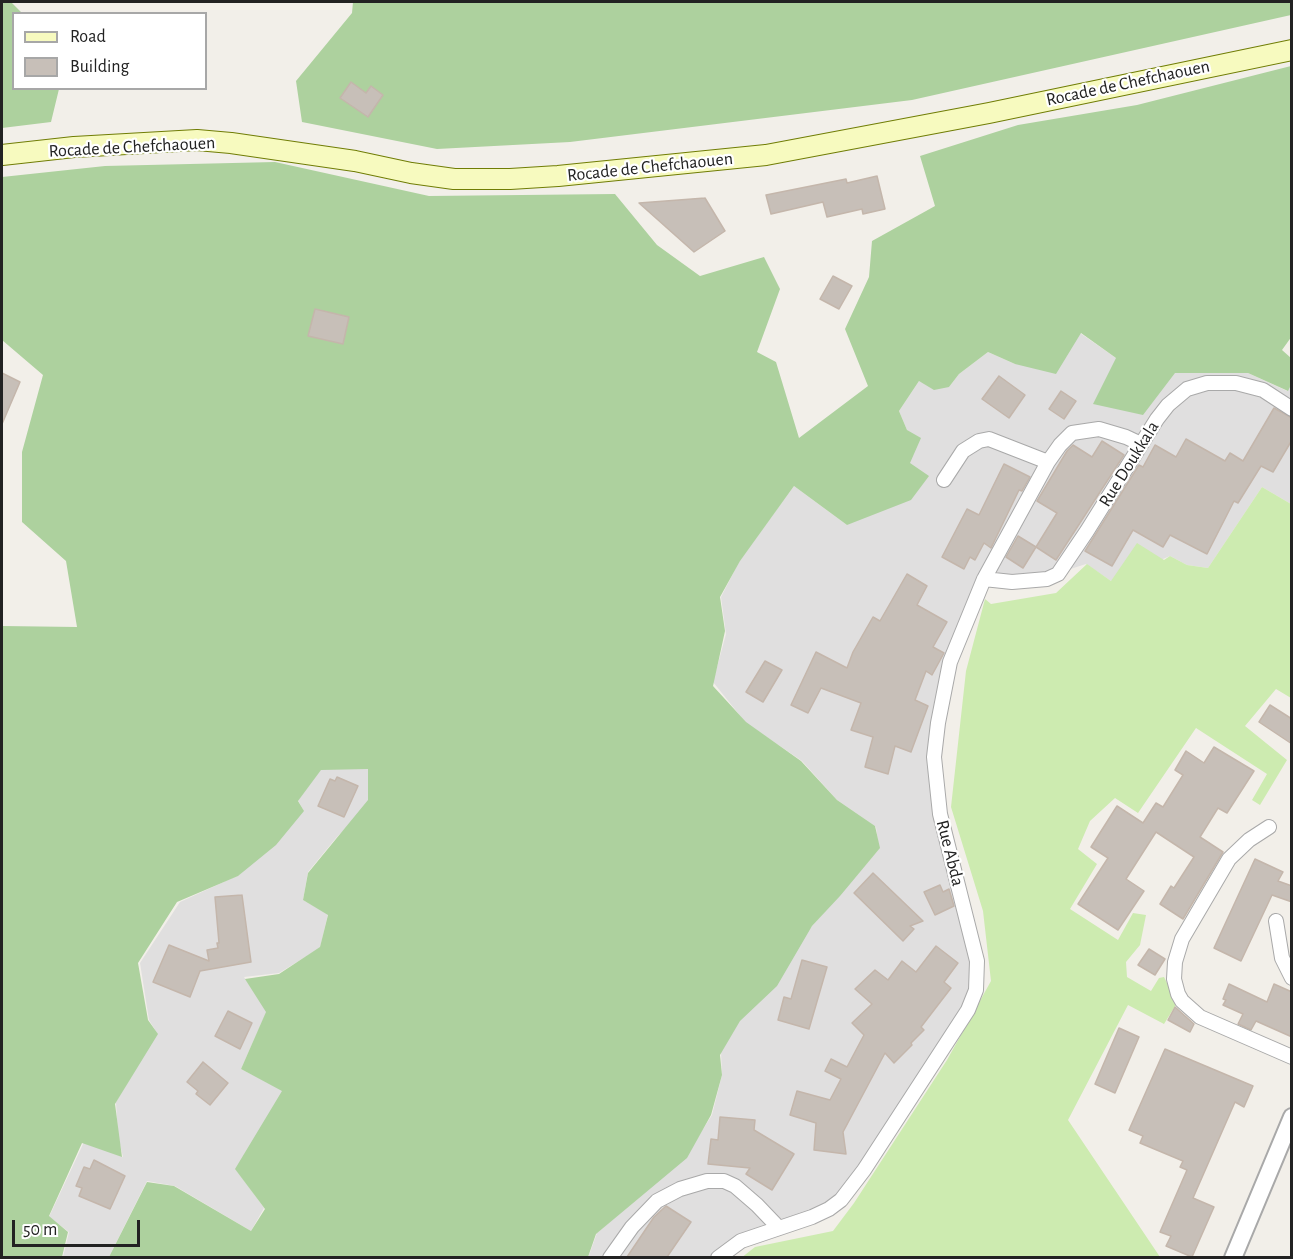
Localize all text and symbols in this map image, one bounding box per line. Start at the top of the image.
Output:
legend [12,12,207,90]
text: Road [70,28,106,46]
street label: Rocade de Chefchaouen [1044,55,1212,111]
text: Building [70,58,129,76]
street label: Rocade de Chefchaouen [48,132,216,162]
street label: Rocade de Chefchaouen [566,148,734,186]
street label: Rue Doukkala [1094,417,1164,511]
street label: Rue Abda [931,818,969,888]
scale bar [15,1208,142,1246]
text: 50 m [23,1221,57,1239]

